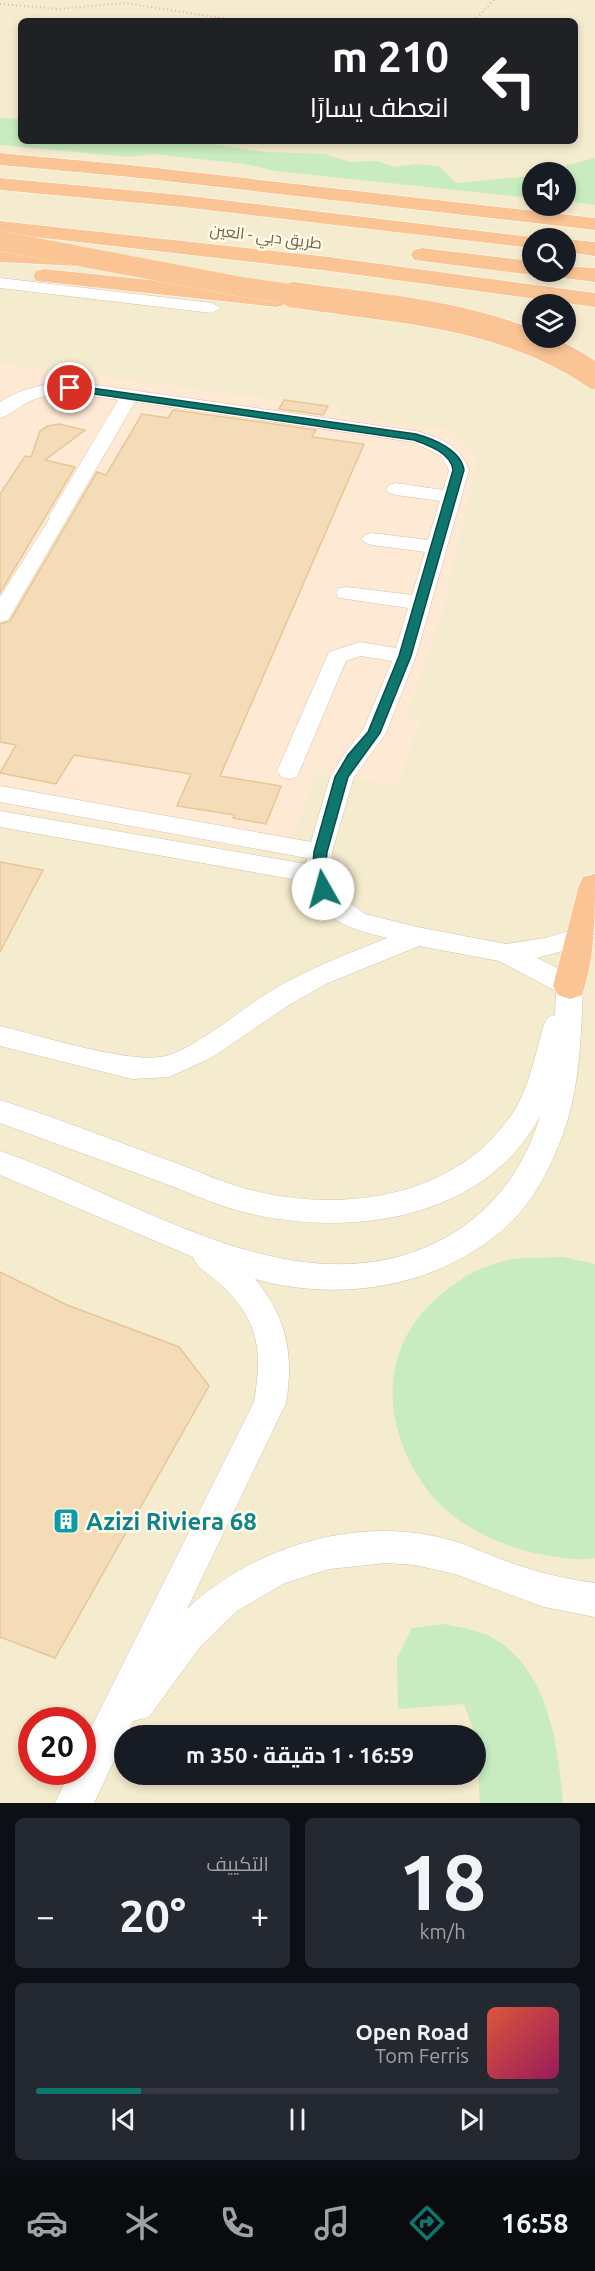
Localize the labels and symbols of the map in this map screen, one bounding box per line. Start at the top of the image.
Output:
street label: طريق دبي - العين [208,220,323,257]
pin [44,362,95,413]
position arrow [291,857,355,921]
building icon: Azizi Riviera 68 [51,1506,81,1536]
place label: Azizi Riviera 68 [86,1508,257,1535]
speed limit sign: 20 [18,1707,96,1785]

